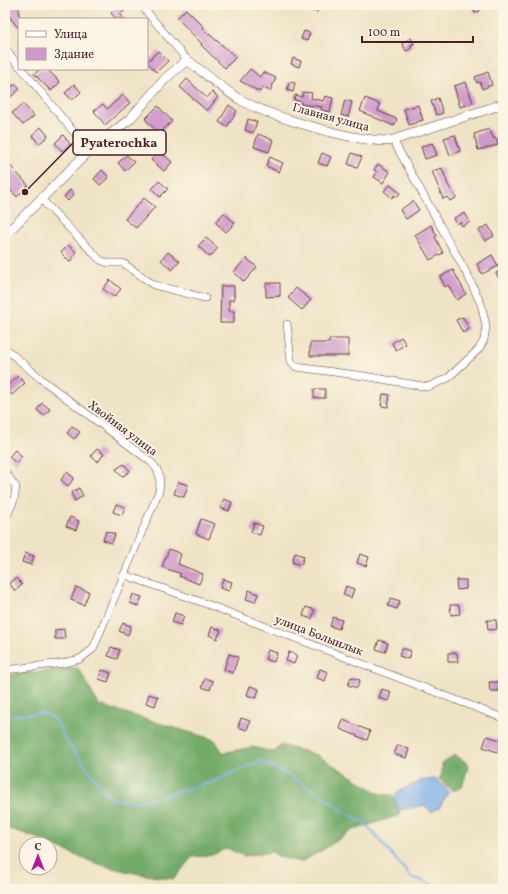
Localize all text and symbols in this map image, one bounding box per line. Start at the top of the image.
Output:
legend [18,18,148,70]
scale bar [362,18,473,44]
text: 100 m [368,25,401,41]
text: Улица [54,27,87,43]
text: Здание [54,47,94,63]
street label: Главная улица [290,100,371,136]
callout: Pyaterochka [73,130,166,155]
text: Pyaterochka [81,135,157,153]
street label: Хвойная улица [85,398,160,460]
street label: улица Болынлык [272,612,366,660]
north arrow [18,836,58,876]
text: С [34,840,42,855]

